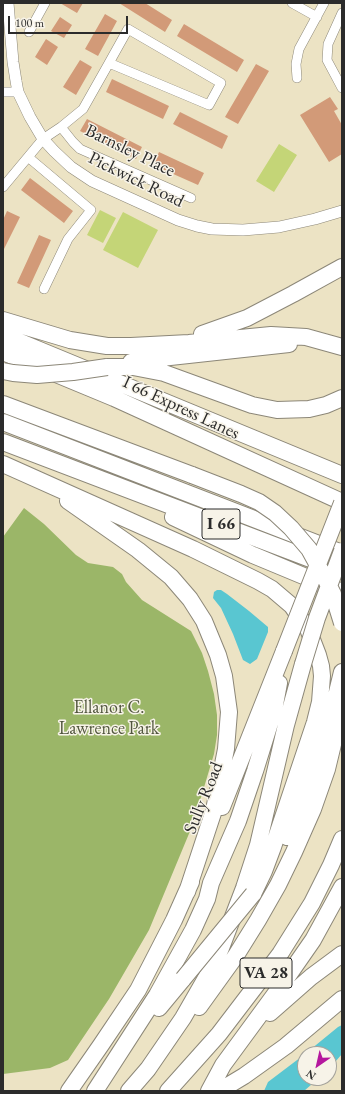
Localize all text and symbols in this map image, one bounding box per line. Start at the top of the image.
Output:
scale bar [10,8,130,34]
text: 100 m [15,15,44,31]
street label: Barnsley Place [82,120,178,182]
street label: Pickwick Road [85,148,187,212]
street label: I 66 Express Lanes [119,372,243,444]
road number: I 66 [202,509,240,539]
park label: Ellanor C. Lawrence Park [59,697,159,740]
street label: Sully Road [180,759,228,837]
road number: VA 28 [240,958,292,988]
north arrow [297,1046,337,1086]
text: N [303,1067,318,1083]

